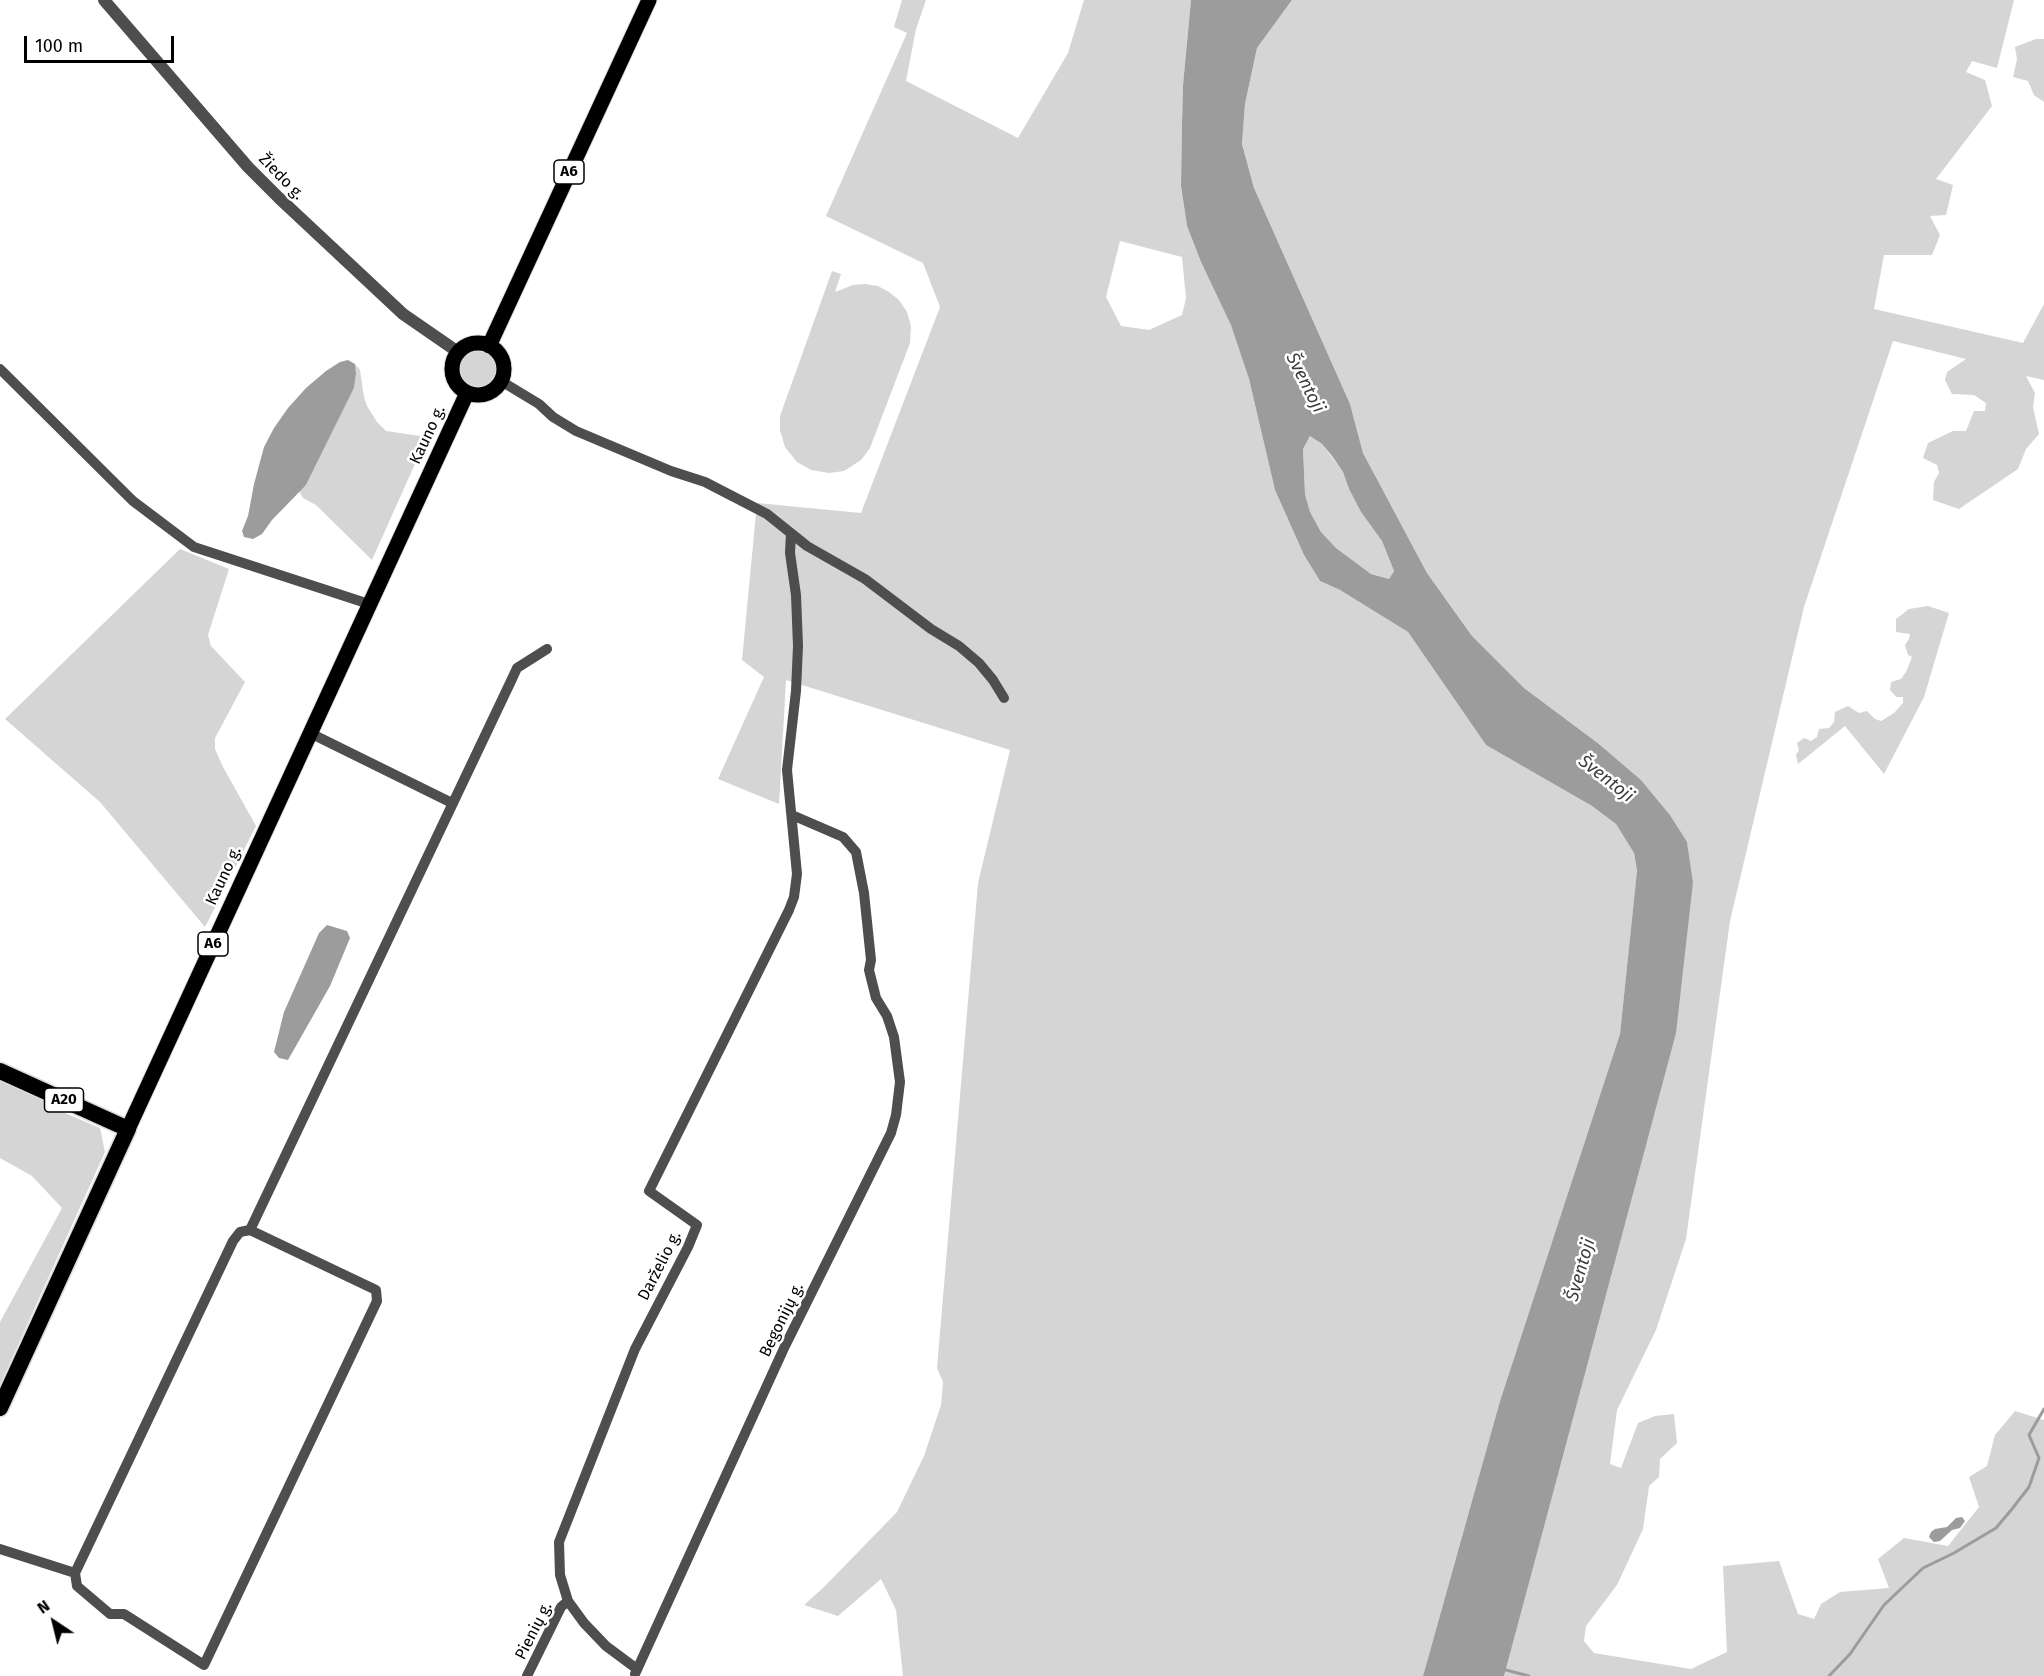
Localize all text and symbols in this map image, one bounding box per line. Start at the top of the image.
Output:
scale bar [27,24,177,62]
text: 100 m [35,35,83,57]
street label: Žiedo g. [254,150,308,204]
road number: A6 [554,160,584,184]
water label: Šventoji [1281,349,1329,417]
street label: Kauno g. [406,403,450,467]
water label: Šventoji [1574,751,1638,807]
street label: Kauno g. [202,844,246,908]
road number: A6 [198,932,228,956]
road number: A20 [44,1088,84,1112]
street label: Darželio g. [634,1228,686,1304]
water label: Šventoji [1562,1236,1600,1304]
street label: Begonijų g. [756,1280,808,1360]
north arrow [24,1592,84,1652]
text: N [34,1596,53,1618]
street label: Pienių g. [511,1599,557,1663]

